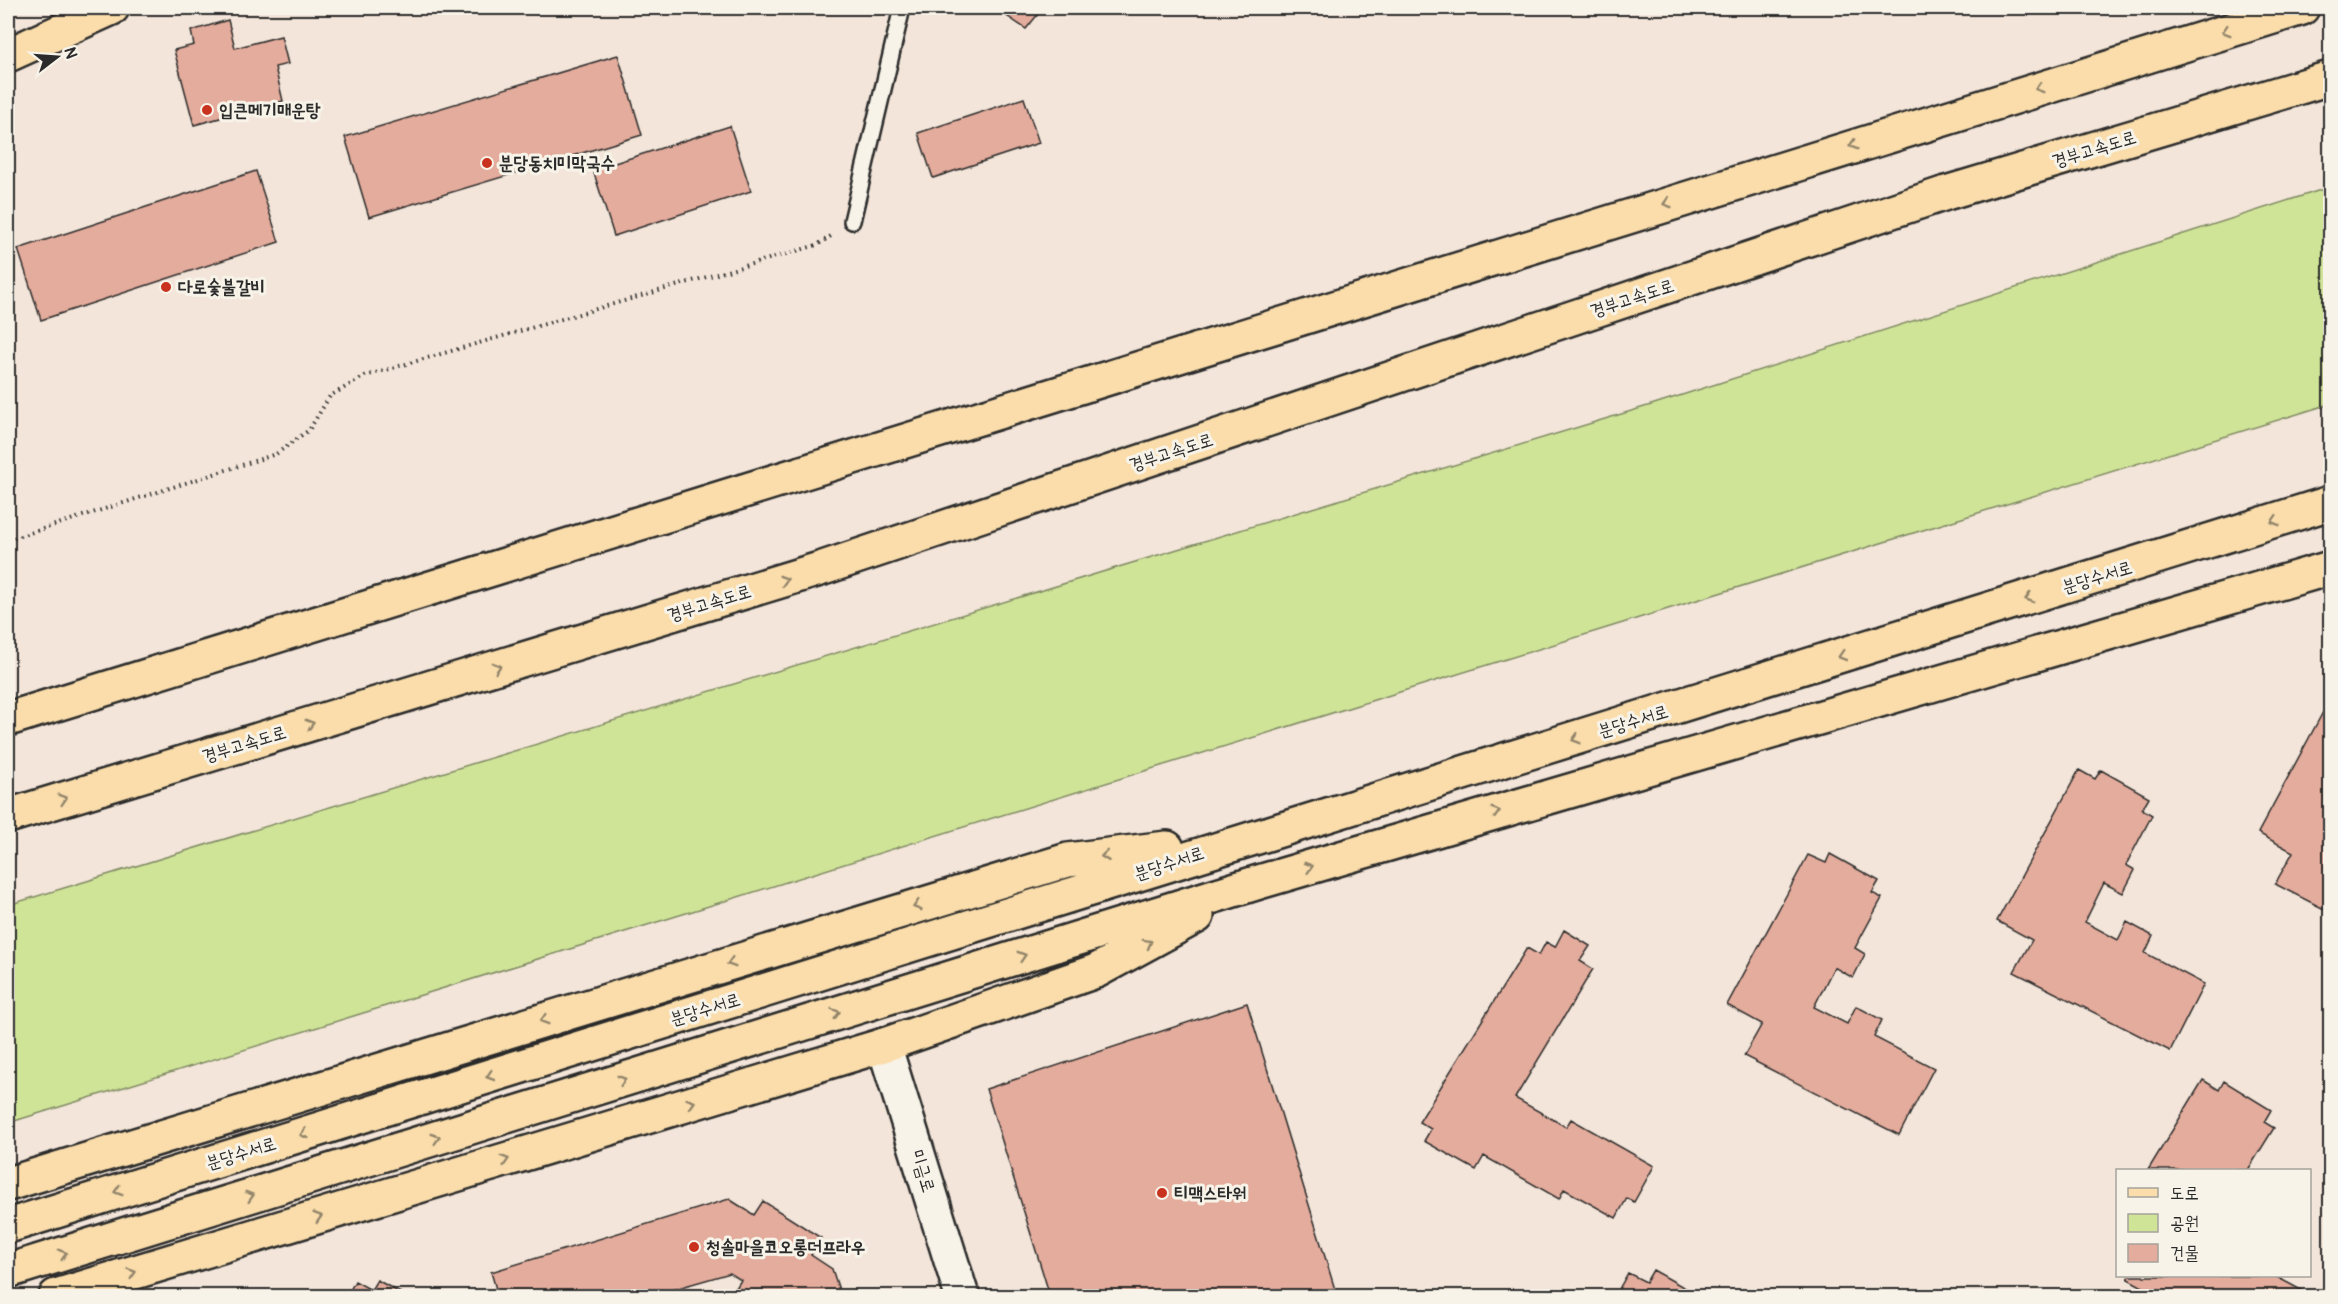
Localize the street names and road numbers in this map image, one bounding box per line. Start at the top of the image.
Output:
street label: 경부고속도로 [2049,126,2139,173]
street label: 경부고속도로 [1587,274,1677,323]
street label: 경부고속도로 [1126,428,1216,477]
street label: 분당수서로 [2059,556,2135,599]
street label: 경부고속도로 [664,580,754,627]
street label: 분당수서로 [1595,700,1671,743]
street label: 경부고속도로 [199,721,289,768]
street label: 분당수서로 [1131,841,1207,886]
street label: 분당수서로 [667,988,743,1031]
street label: 분당수서로 [203,1132,279,1175]
street label: 미금로 [905,1147,940,1195]

